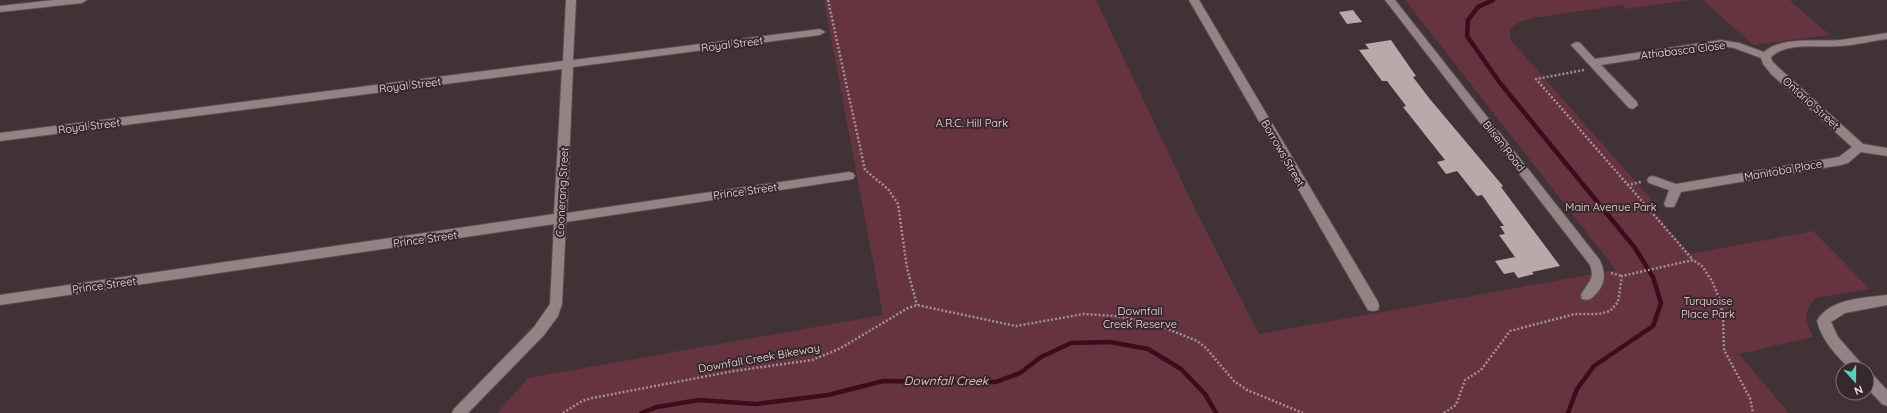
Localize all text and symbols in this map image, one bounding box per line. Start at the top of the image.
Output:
street label: Royal Street [700,33,764,55]
street label: Athabasca Close [1640,38,1726,62]
street label: Royal Street [378,74,442,96]
street label: Ontario Street [1780,74,1842,132]
street label: Royal Street [57,115,121,137]
park label: A.R.C. Hill Park [936,116,1008,130]
street label: Borrows Street [1258,117,1308,189]
street label: Bilsen Road [1480,118,1528,174]
street label: Coonerang Street [553,146,571,237]
street label: Manitoba Place [1743,156,1823,184]
street label: Prince Street [712,180,778,202]
park label: Main Avenue Park [1565,200,1657,214]
street label: Prince Street [392,228,458,250]
street label: Prince Street [71,274,137,296]
park label: Turquoise Place Park [1681,294,1735,321]
park label: Downfall Creek Reserve [1103,304,1177,331]
street label: Downfall Creek Bikeway [697,340,821,376]
north arrow [1835,361,1875,401]
water label: Downfall Creek [904,373,990,388]
text: N [1852,382,1865,398]

